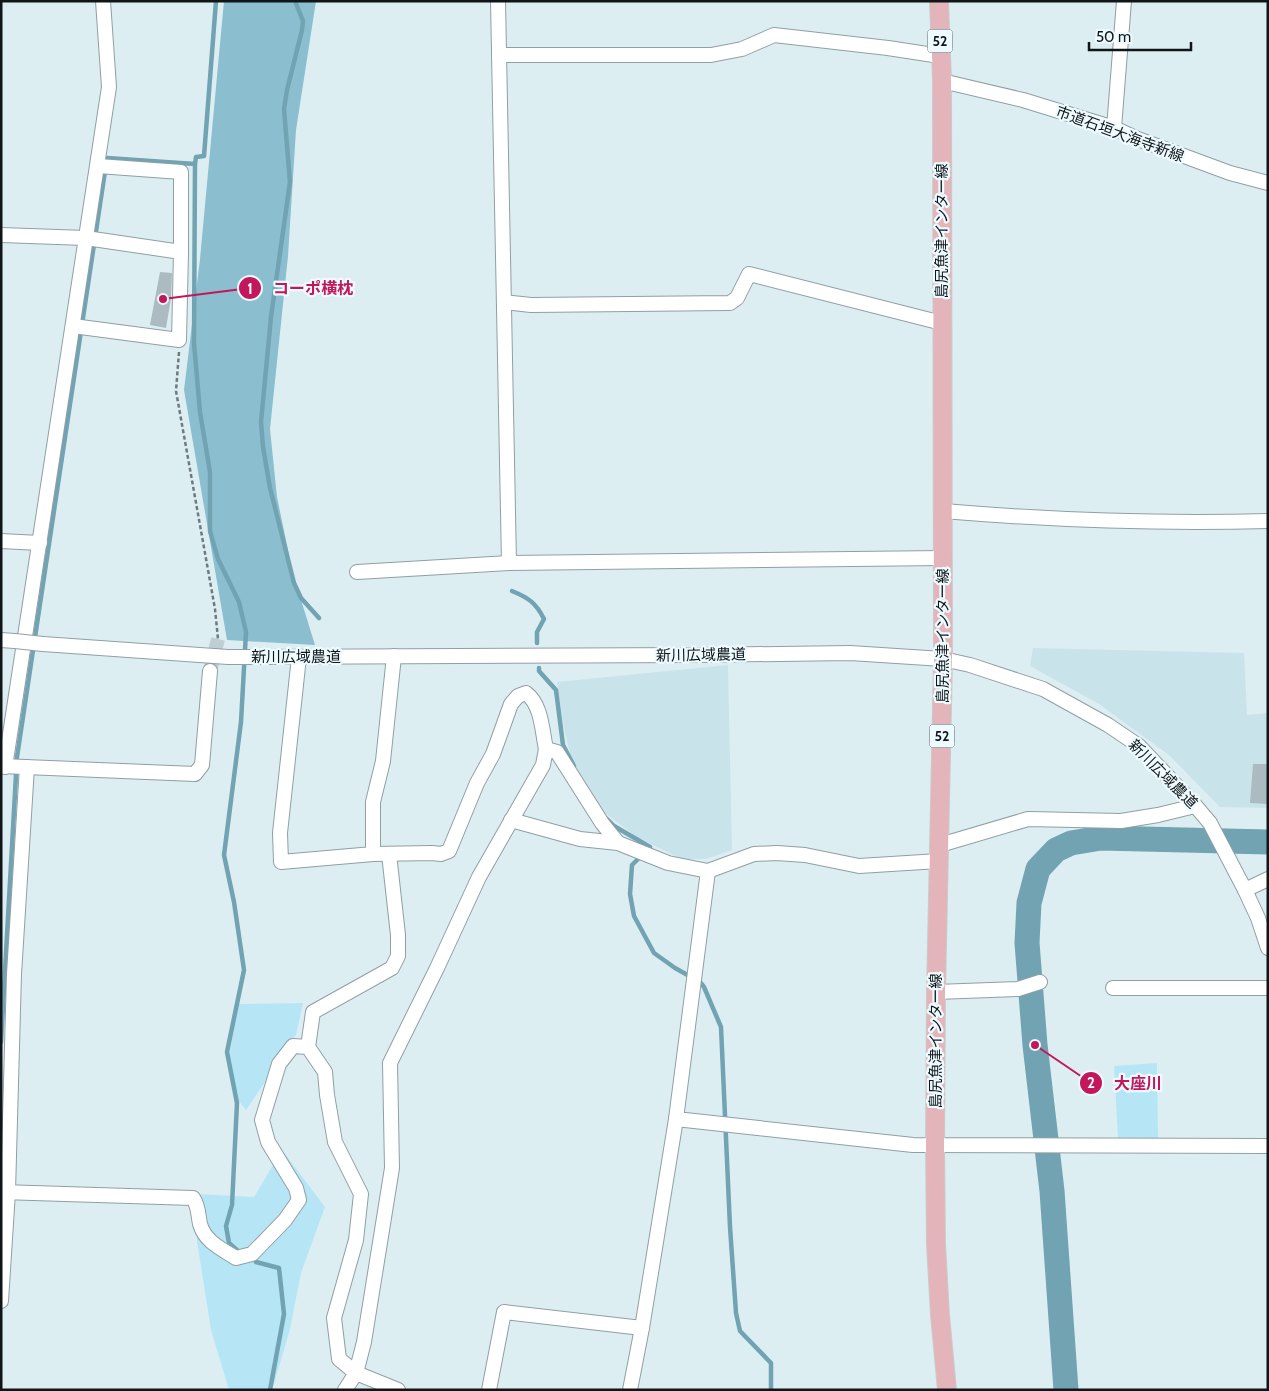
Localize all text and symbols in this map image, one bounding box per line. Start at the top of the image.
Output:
scale bar [1089,20,1192,52]
text: 50 m [1096,28,1131,46]
road number: 52 [928,29,952,52]
street label: 市道石垣大海寺新線 [1053,102,1187,166]
street label: 島尻魚津インター線 [933,163,951,299]
callout: コーポ横枕 [238,273,363,304]
text: コーポ横枕 [273,279,353,298]
text: 1 [247,280,253,298]
street label: 島尻魚津インター線 [934,568,952,704]
street label: 新川広域農道 [656,645,746,665]
street label: 新川広域農道 [251,648,341,666]
road number: 52 [930,724,954,748]
street label: 新川広域農道 [1125,736,1201,812]
street label: 島尻魚津インター線 [927,973,945,1109]
callout: 大座川 [1079,1068,1172,1099]
text: 2 [1087,1074,1095,1092]
text: 大座川 [1114,1074,1162,1093]

